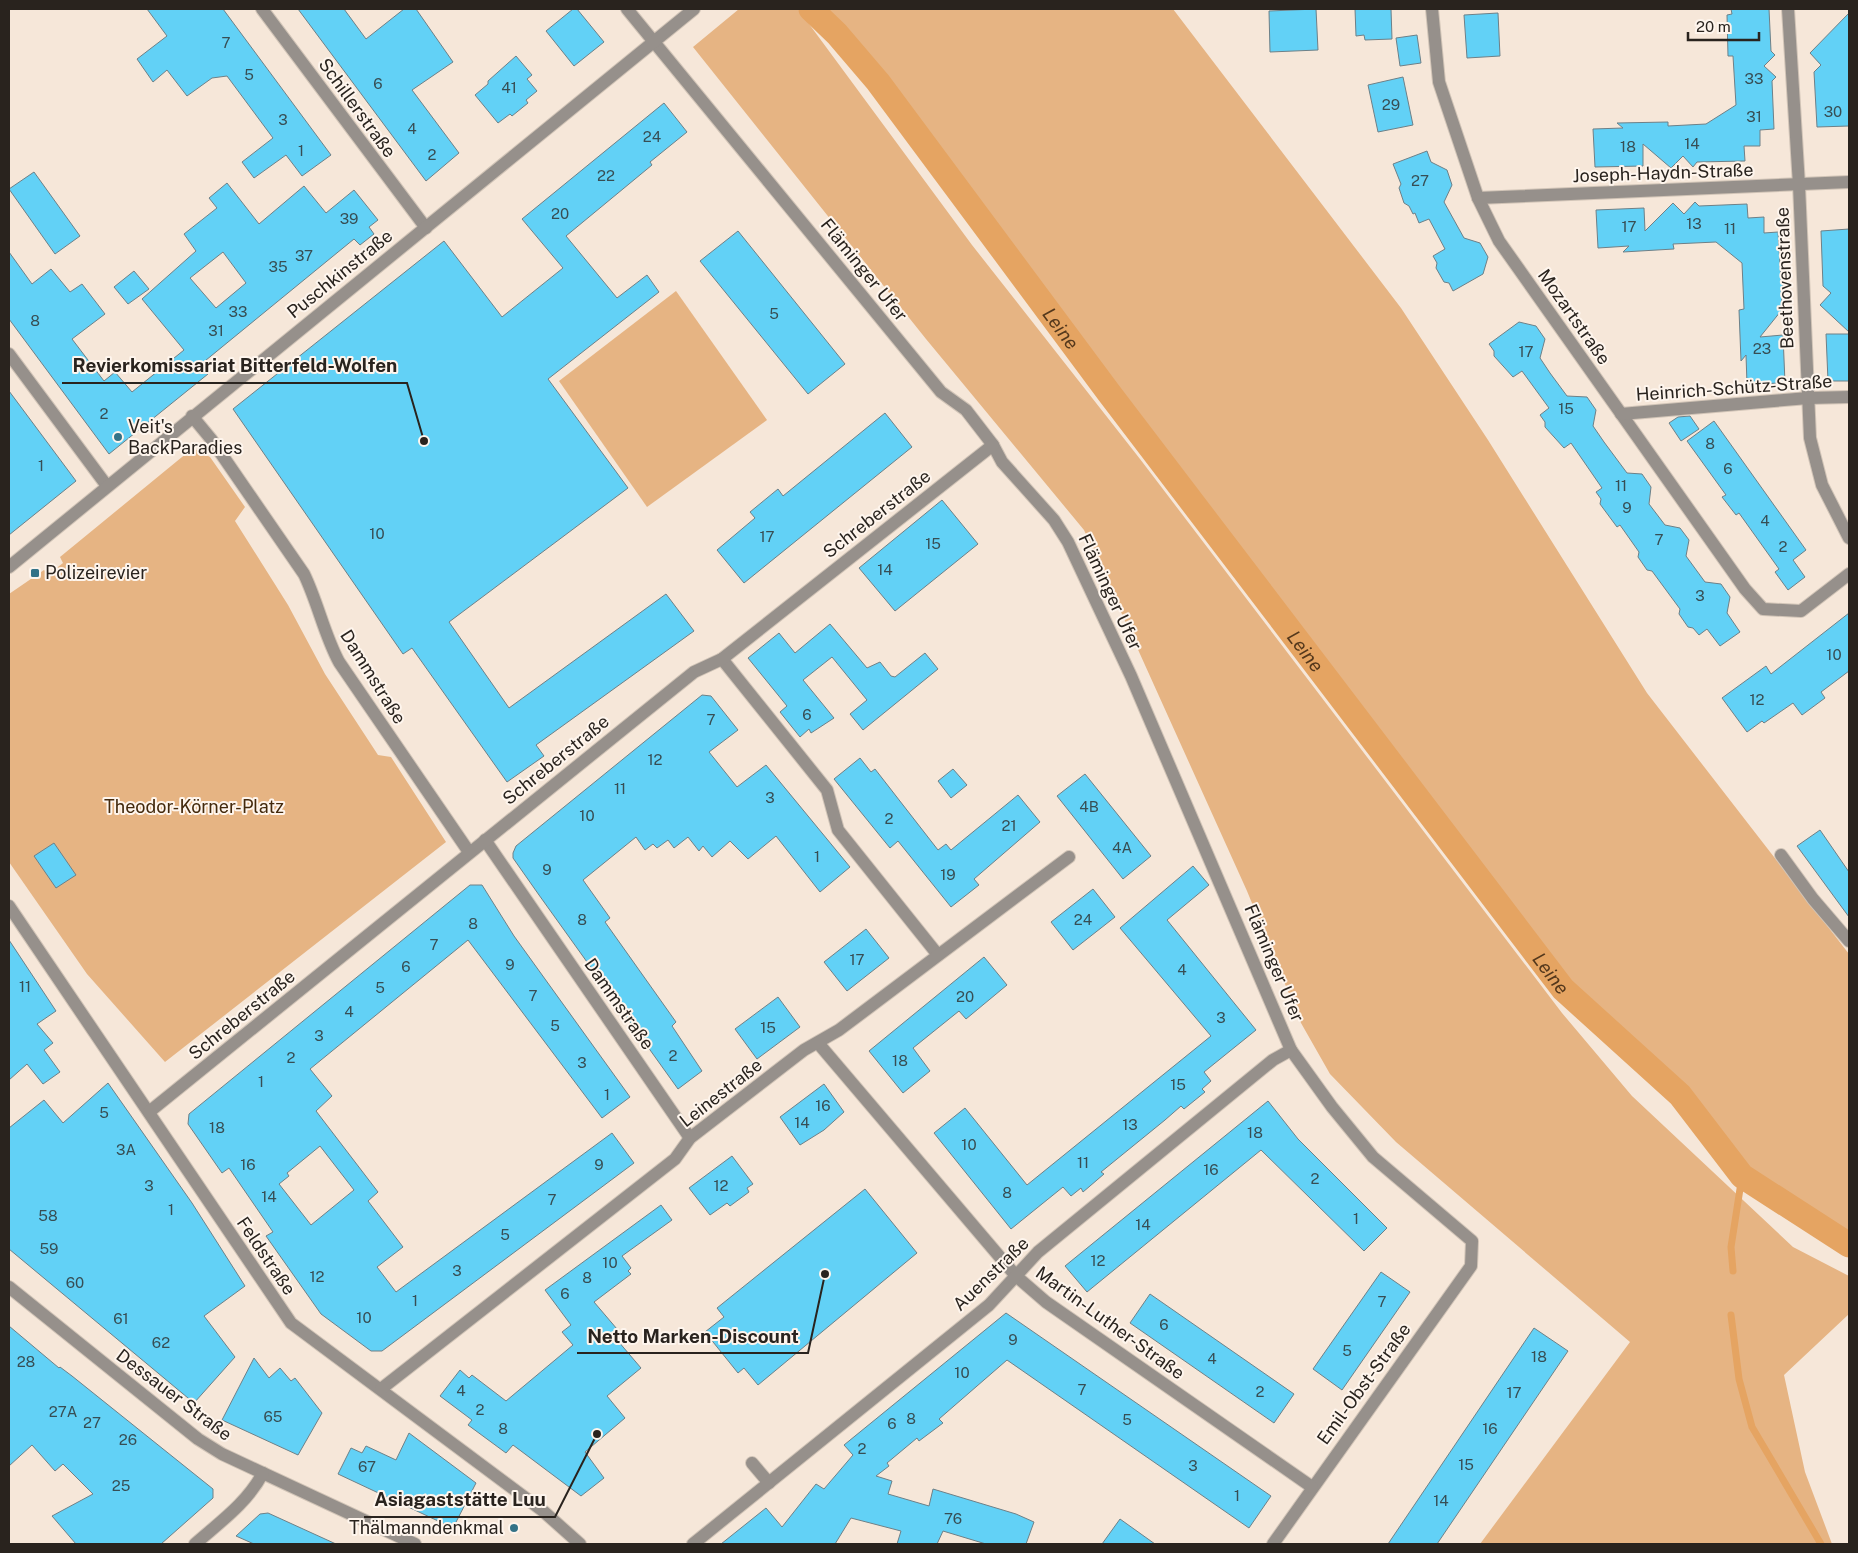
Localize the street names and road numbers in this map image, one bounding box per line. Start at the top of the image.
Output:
street label: Schillerstraße [314,54,400,161]
street label: Joseph-Haydn-Straße [1572,159,1754,186]
street label: Beethovenstraße [1772,207,1797,349]
street label: Fläminger Ufer [817,214,912,325]
street label: Puschkinstraße [283,225,397,322]
street label: Mozartstraße [1534,265,1615,368]
street label: Heinrich-Schütz-Straße [1635,370,1833,405]
street label: Schreberstraße [819,465,935,562]
street label: Fläminger Ufer [1074,530,1147,653]
street label: Dammstraße [336,626,411,728]
street label: Schreberstraße [498,710,613,809]
street label: Fläminger Ufer [1240,901,1309,1025]
street label: Dammstraße [580,954,659,1054]
street label: Schreberstraße [184,965,299,1064]
street label: Leinestraße [675,1054,766,1131]
street label: Feldstraße [233,1213,300,1299]
street label: Auenstraße [948,1232,1033,1315]
street label: Martin-Luther-Straße [1032,1262,1189,1384]
street label: Emil-Obst-Straße [1313,1319,1415,1448]
street label: Dessauer Straße [112,1344,236,1445]

